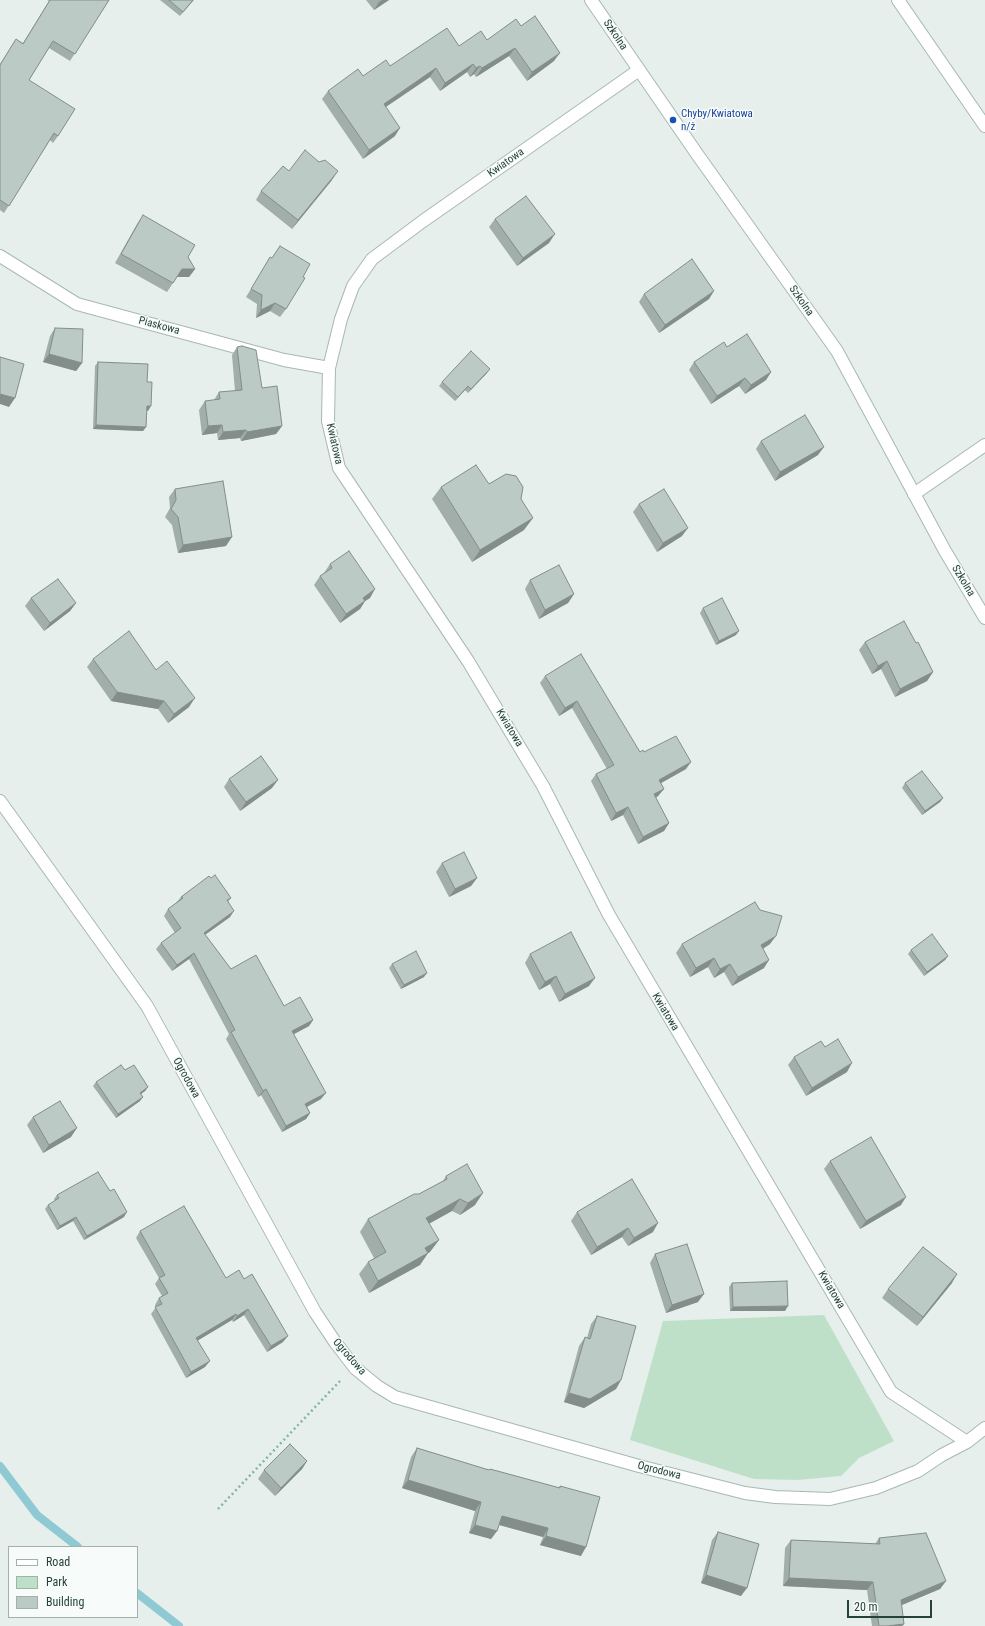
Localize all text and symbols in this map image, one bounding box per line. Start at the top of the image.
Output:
street label: Szkolna [600,17,630,53]
place label: Chyby/Kwiatowa n/ż [681,107,753,133]
marker: Chyby/Kwiatowa n/ż [668,115,678,125]
street label: Kwiatowa [485,146,527,180]
street label: Szkolna [786,283,816,319]
street label: Piaskowa [137,314,181,338]
street label: Kwiatowa [323,422,345,466]
street label: Szkolna [949,563,977,599]
street label: Kwiatowa [493,707,525,749]
street label: Kwiatowa [649,991,681,1033]
street label: Ogrodowa [170,1055,202,1101]
street label: Kwiatowa [815,1269,847,1311]
street label: Ogrodowa [330,1336,368,1378]
street label: Ogrodowa [636,1459,682,1483]
legend [8,1546,138,1618]
text: Road [46,1555,70,1569]
text: Park [46,1575,67,1589]
scale bar [849,1592,934,1618]
text: Building [46,1595,84,1609]
text: 20 m [854,1600,878,1614]

